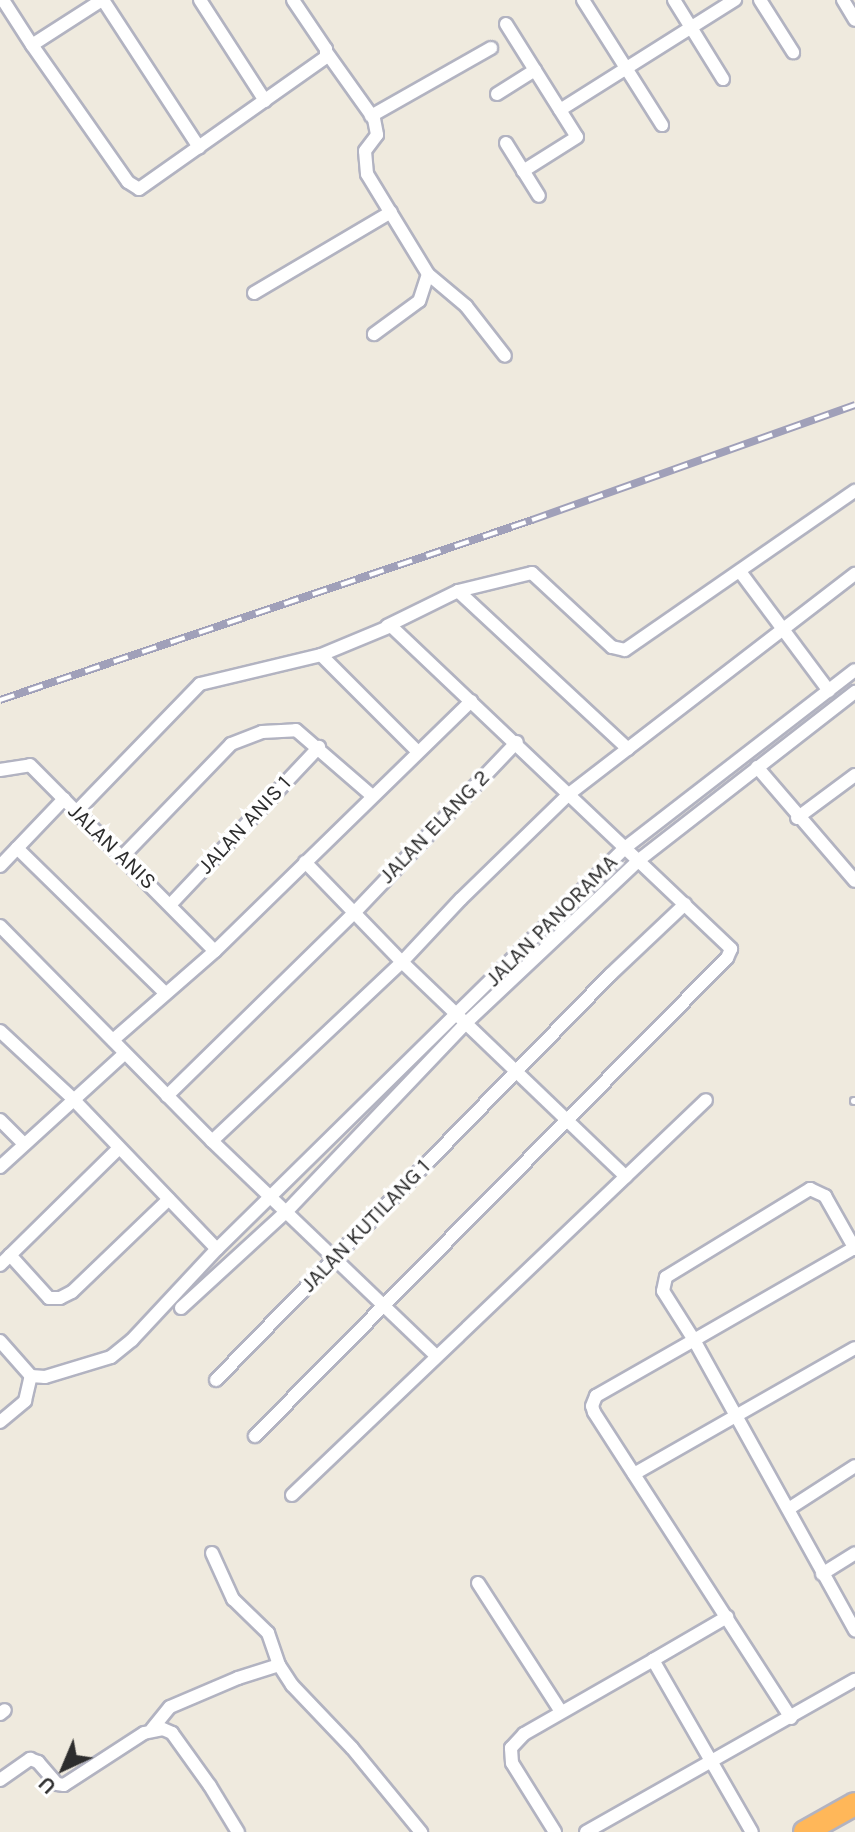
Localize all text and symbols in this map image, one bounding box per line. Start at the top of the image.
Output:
street label: JALAN ELANG 2 [374,765,496,889]
street label: JALAN ANIS 1 [193,771,297,879]
street label: JALAN ANIS [63,799,161,895]
street label: JALAN PANORAMA [481,850,623,992]
street label: JALAN KUTILANG 1 [296,1154,436,1298]
north arrow [24,1728,104,1808]
text: U [33,1771,62,1800]

